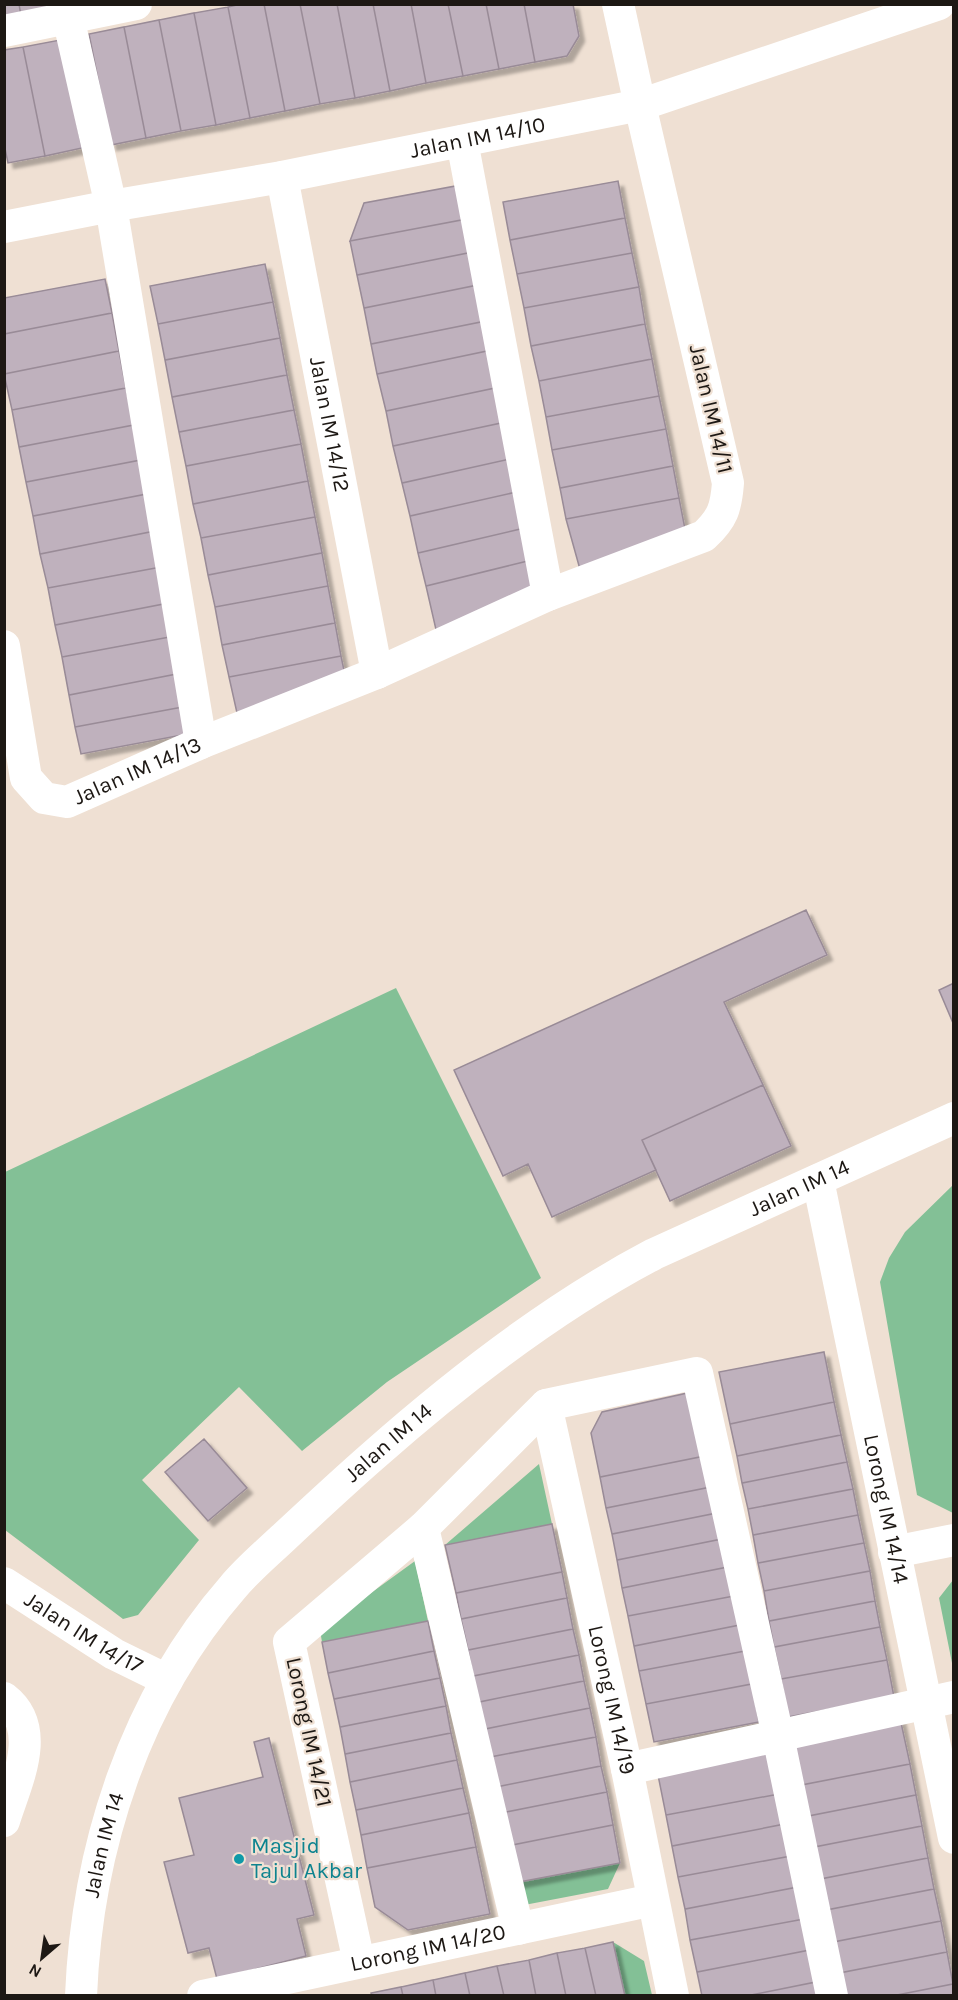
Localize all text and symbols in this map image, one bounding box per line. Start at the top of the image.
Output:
street label: Jalan IM 14/10 [408,111,547,164]
street label: Jalan IM 14/11 [684,342,738,476]
street label: Jalan IM 14/12 [304,355,355,494]
street label: Jalan IM 14/13 [69,731,205,811]
street label: Jalan IM 14 [745,1154,854,1222]
street label: Jalan IM 14 [339,1398,438,1488]
street label: Lorong IM 14/14 [858,1432,914,1586]
street label: Jalan IM 14/17 [19,1587,147,1679]
street label: Lorong IM 14/19 [582,1623,641,1777]
street label: Lorong IM 14/21 [280,1655,338,1809]
street label: Jalan IM 14 [79,1789,130,1900]
place label: Masjid Tajul Akbar [251,1833,362,1884]
marker: Masjid Tajul Akbar [232,1852,246,1866]
street label: Lorong IM 14/20 [348,1919,508,1977]
north arrow [12,1928,72,1988]
text: N [25,1960,45,1982]

